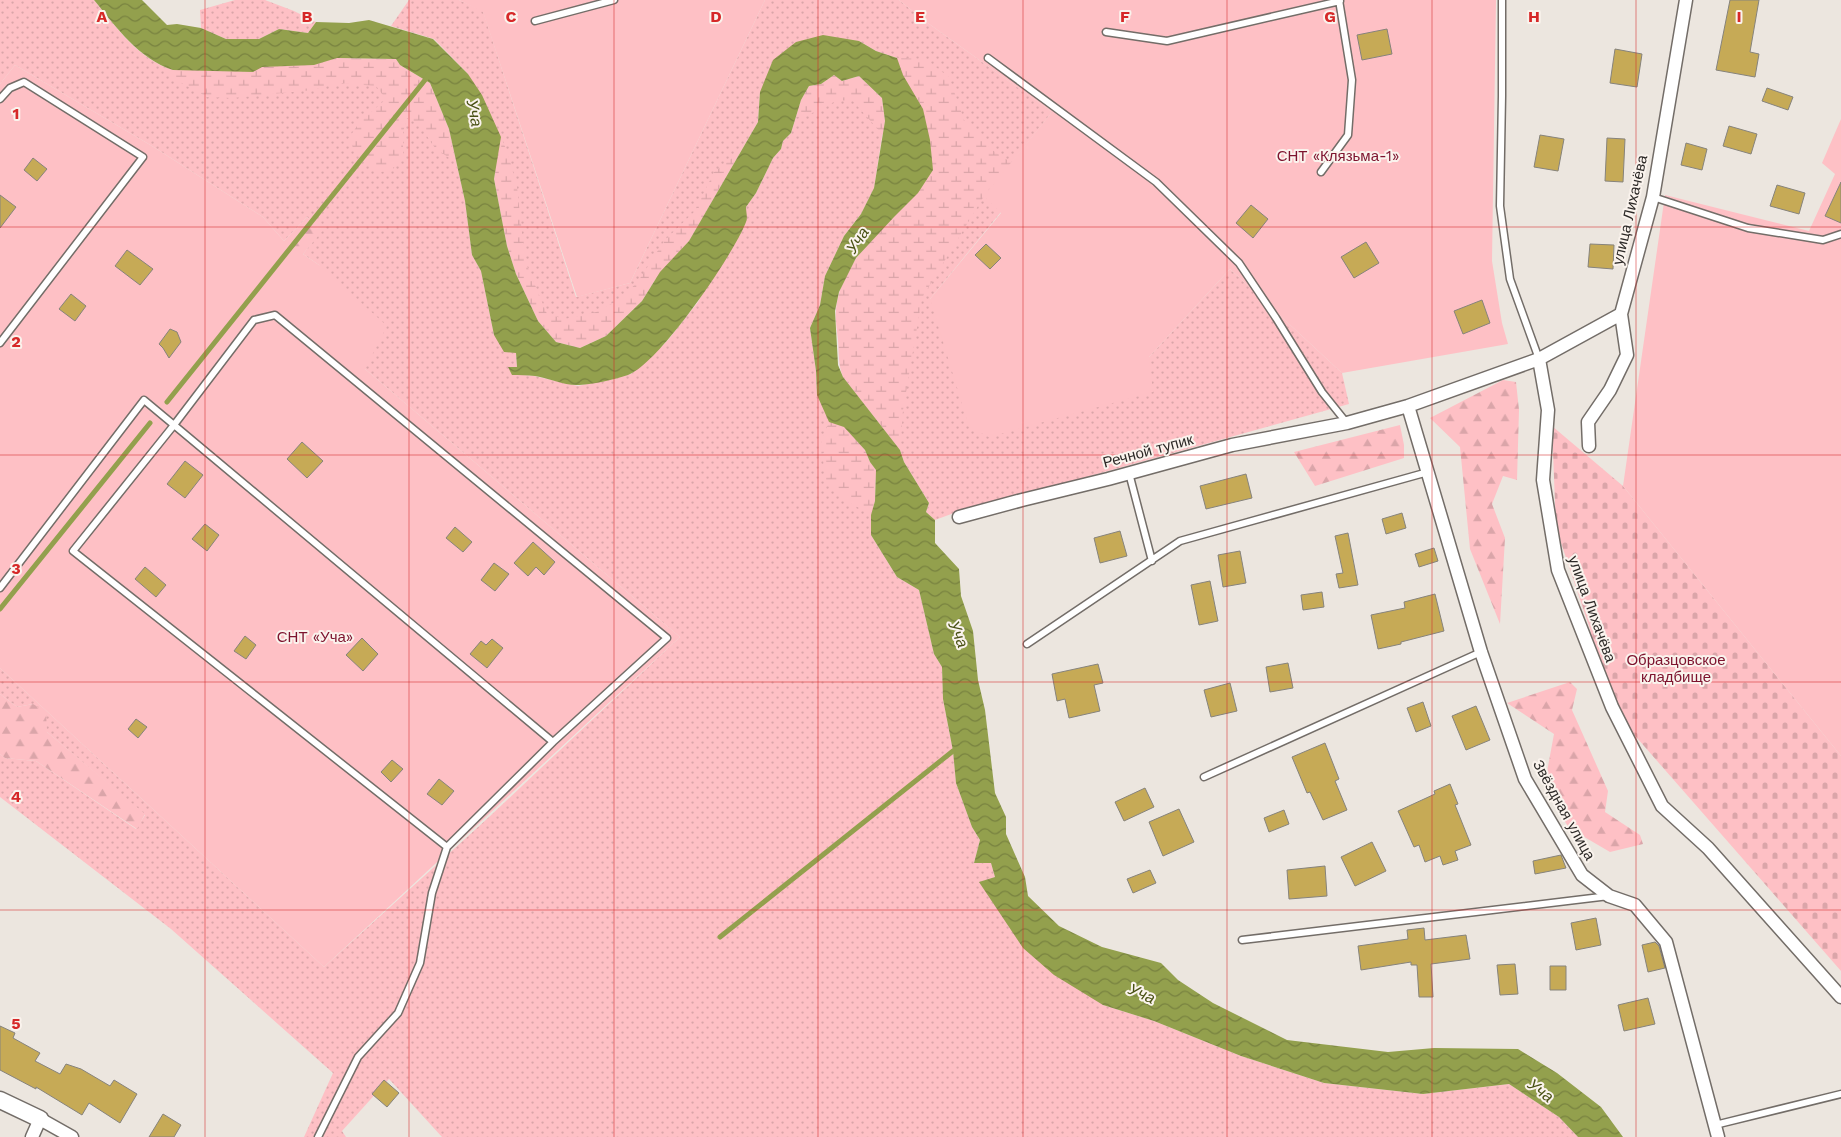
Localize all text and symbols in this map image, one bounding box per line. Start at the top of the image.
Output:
text: A [97,7,108,26]
text: B [302,7,313,26]
text: C [506,7,517,26]
text: D [710,7,722,26]
text: E [915,7,925,26]
text: F [1120,7,1130,26]
text: G [1324,7,1336,26]
text: H [1528,7,1540,26]
text: I [1736,7,1742,26]
water label: Уча [462,97,486,128]
text: 1 [13,104,19,123]
park label: СНТ «Клязьма-1» [1277,147,1399,165]
street label: улица Лихачёва [1609,153,1652,267]
water label: Уча [841,224,873,258]
text: 2 [11,332,21,351]
street label: Речной тупик [1101,430,1196,472]
street label: улица Лихачёва [1564,553,1620,665]
text: 3 [11,559,21,578]
water label: Уча [944,617,973,651]
park label: СНТ «Уча» [277,628,353,646]
park label: Образцовское кладбище [1626,651,1726,686]
street label: Звёздная улица [1529,757,1599,864]
text: 4 [11,787,21,806]
water label: Уча [1125,979,1158,1008]
text: 5 [11,1014,21,1033]
water label: Уча [1523,1074,1557,1106]

